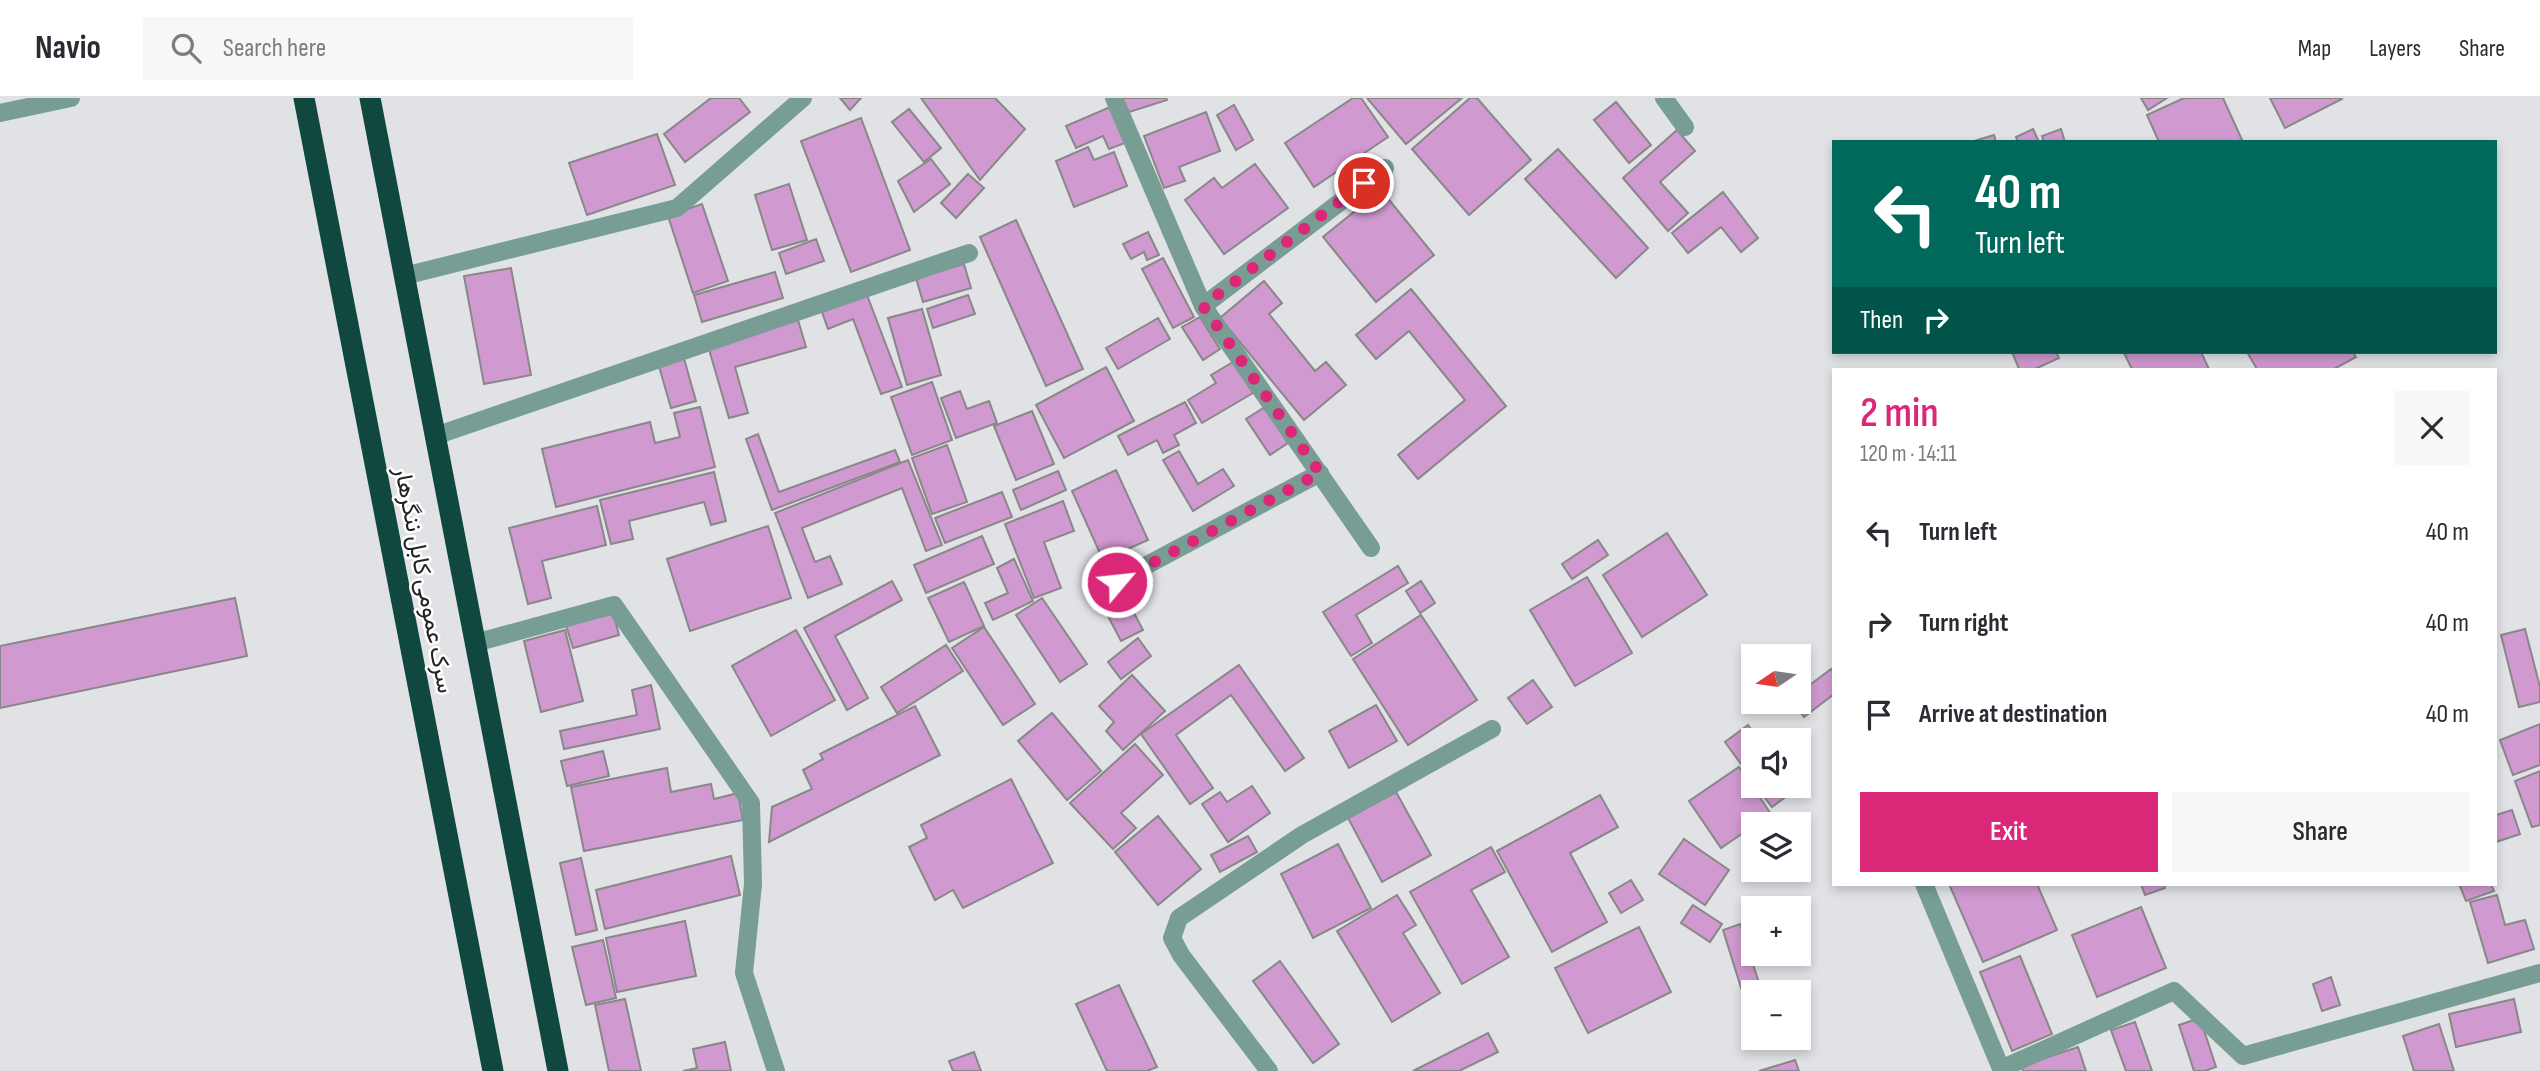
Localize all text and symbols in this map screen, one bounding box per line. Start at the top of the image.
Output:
search box [143,17,633,80]
text: Navio [35,28,101,68]
icon: search [167,29,205,67]
text: Search here [223,33,326,64]
text: Map [2298,34,2331,63]
text: Layers [2369,34,2421,63]
text: Share [2459,34,2505,63]
pin [1334,153,1394,213]
icon: arrive [1345,164,1383,202]
text: 40 m [1975,164,2061,223]
icon: left [1860,168,1951,259]
text: Turn left [1975,224,2065,263]
icon: right [1917,301,1955,339]
text: Then [1860,305,1903,336]
text: 2 min [1860,388,1939,439]
button: close [2395,391,2469,465]
text: 120 m · 14:11 [1860,440,1956,468]
street label: سرک عمومی کابل ننگرهار [388,463,460,696]
icon: left [1860,514,1898,552]
text: Turn left [1919,517,1997,548]
text: 40 m [2426,517,2469,548]
position arrow [1080,545,1154,619]
icon: right [1860,605,1898,643]
text: Turn right [1919,608,2008,639]
text: 40 m [2426,608,2469,639]
north arrow [1741,644,1811,714]
map controls [1741,644,1811,1050]
icon: arrive [1860,696,1898,734]
text: Arrive at destination [1919,699,2107,730]
text: 40 m [2426,699,2469,730]
button: sound [1741,728,1811,798]
button: Exit [1860,792,2158,872]
button: Share [2172,792,2469,872]
button: layers [1741,812,1811,882]
button: + [1741,896,1811,966]
button: − [1741,980,1811,1050]

